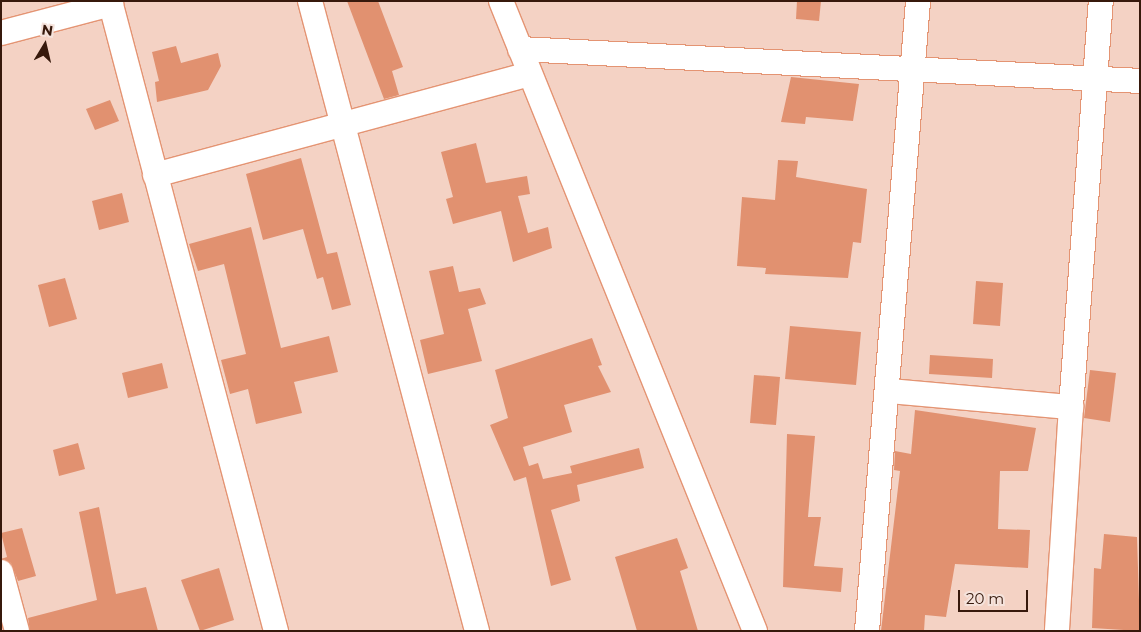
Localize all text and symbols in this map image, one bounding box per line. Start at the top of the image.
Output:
north arrow [20,20,70,70]
text: N [40,20,54,40]
scale bar [961,580,1031,612]
text: 20 m [966,589,1004,608]

